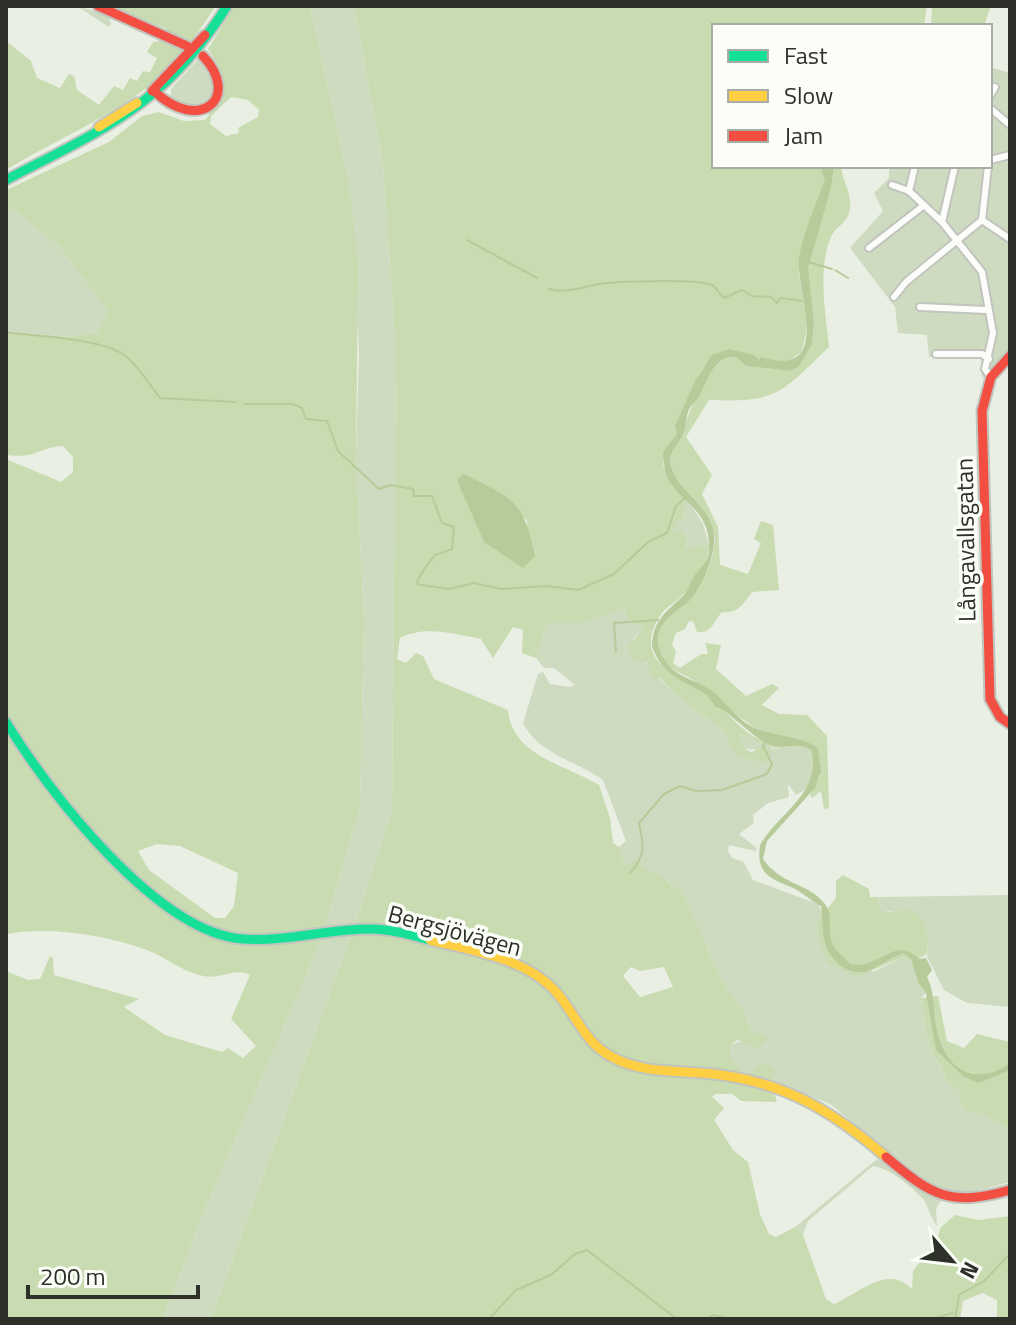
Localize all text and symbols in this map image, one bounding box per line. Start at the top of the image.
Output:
legend [712,24,992,168]
text: Fast [784,37,828,73]
text: Slow [784,77,833,113]
text: Jam [784,117,823,153]
street label: Långavallsgatan [946,458,984,622]
street label: Bergsjövägen [384,895,526,965]
north arrow [912,1221,992,1301]
scale bar [28,1249,198,1299]
text: N [951,1256,988,1285]
text: 200 m [40,1258,106,1294]

